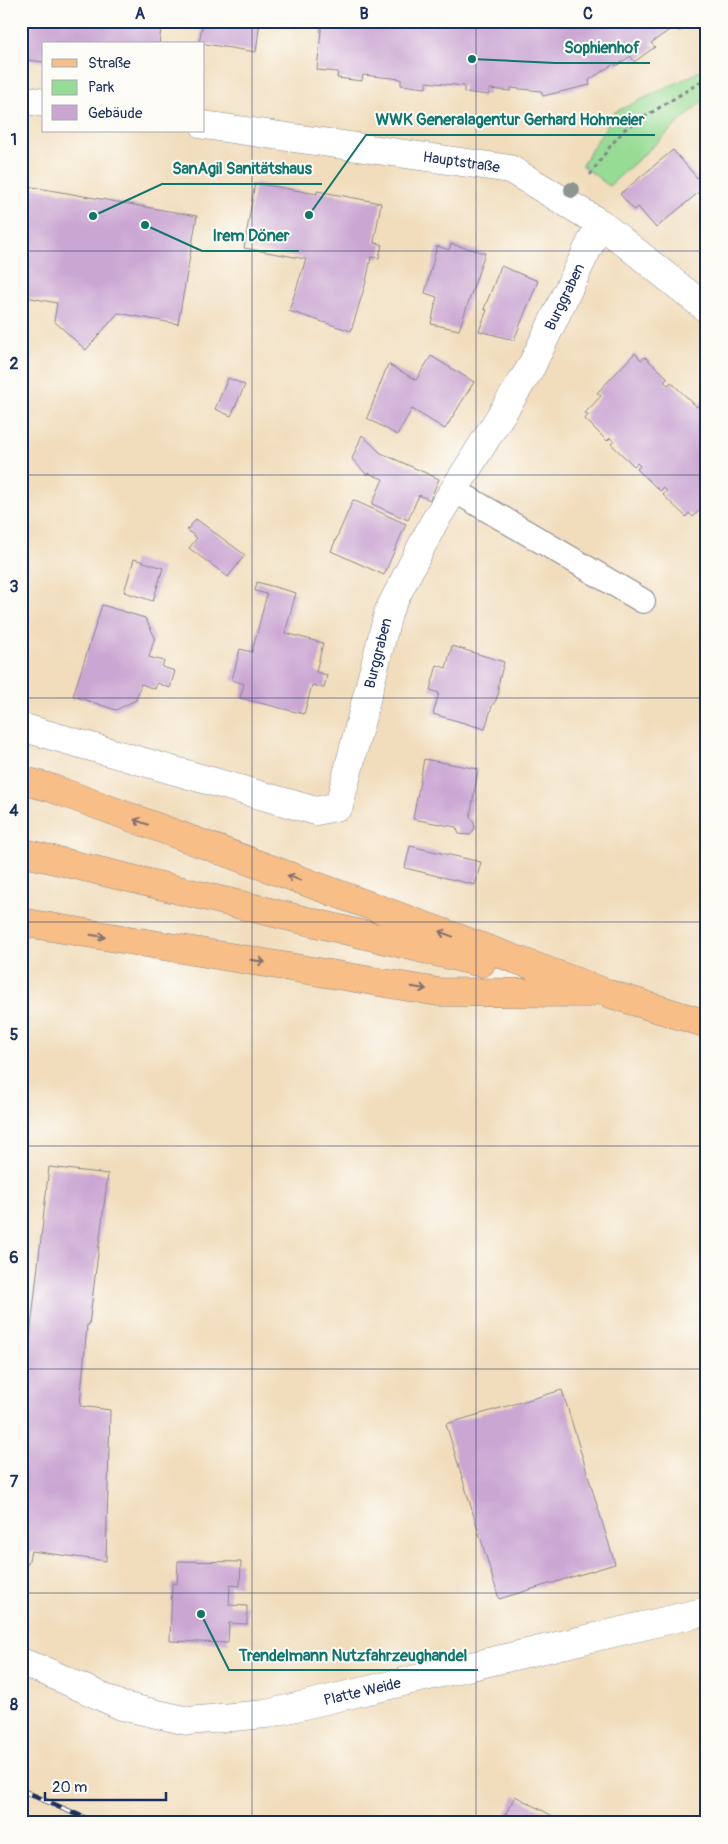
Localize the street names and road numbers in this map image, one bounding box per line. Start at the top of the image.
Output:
street label: Hauptstraße [422,147,502,177]
street label: Burggraben [541,260,589,333]
street label: Burggraben [360,616,396,690]
street label: Platte Weide [322,1673,403,1710]

